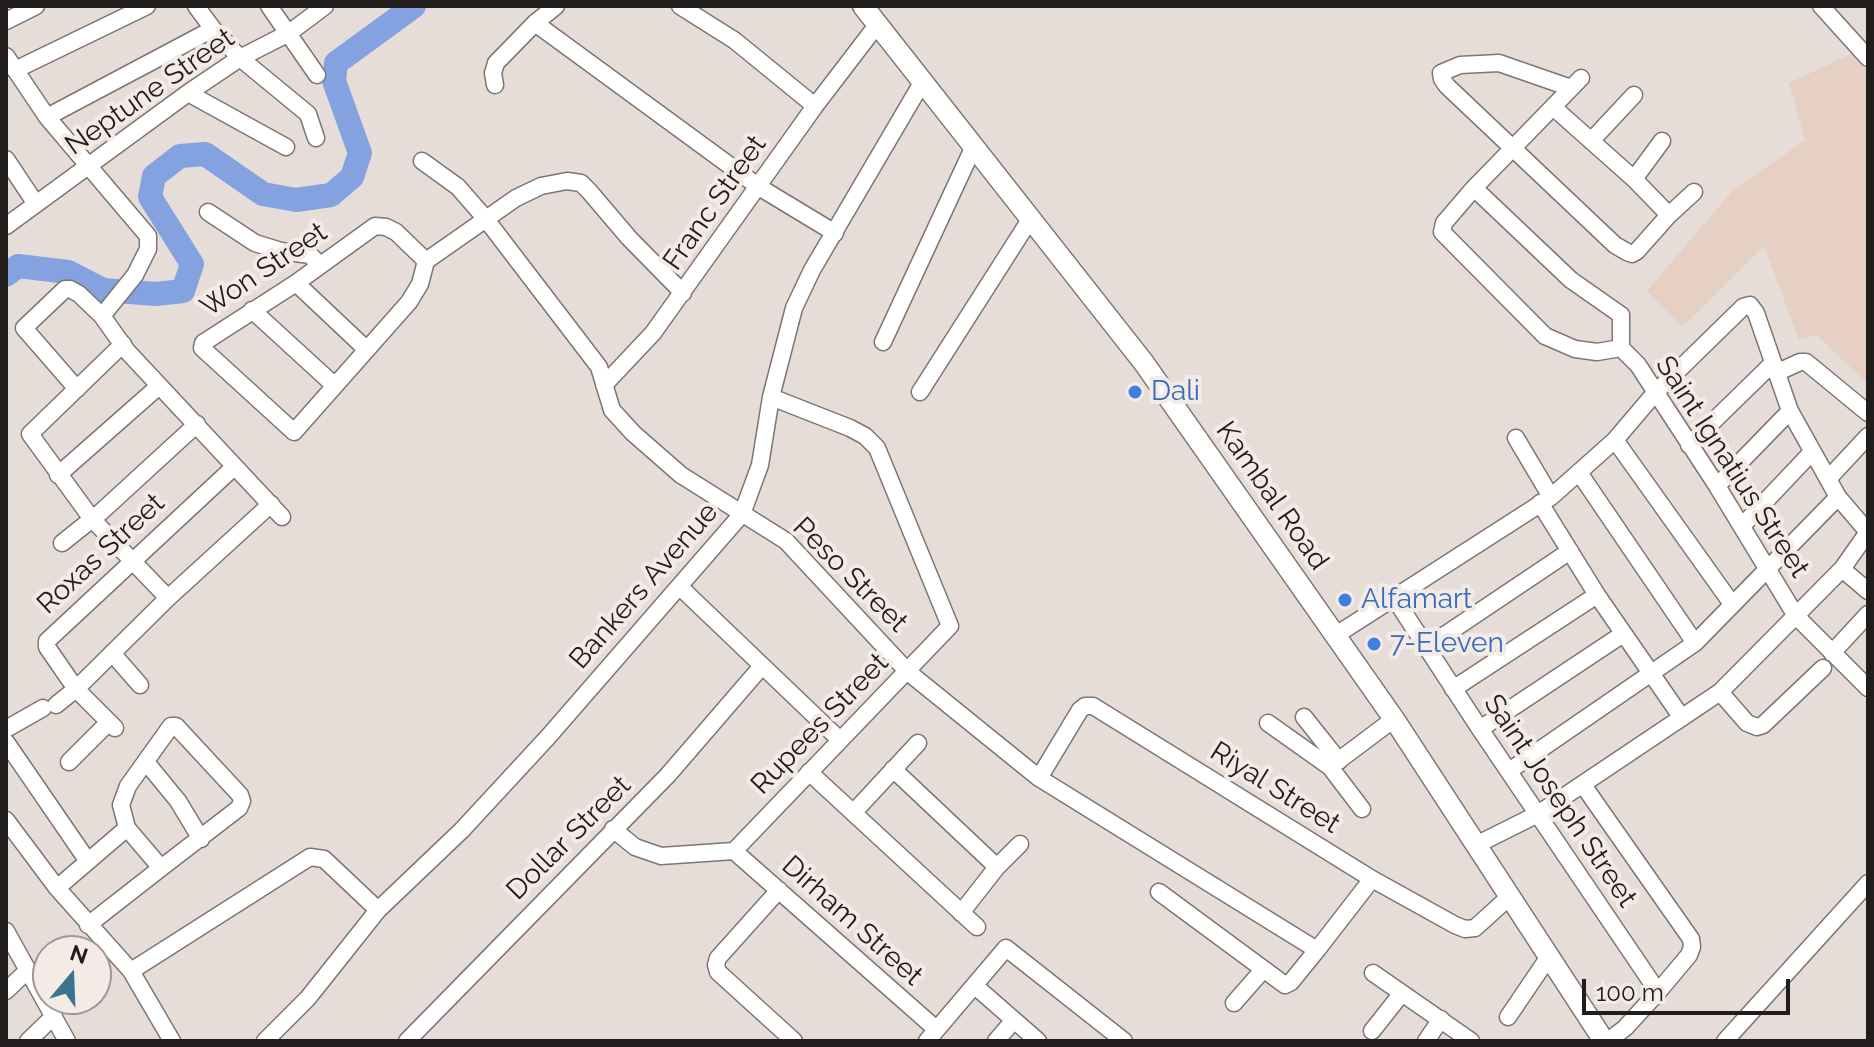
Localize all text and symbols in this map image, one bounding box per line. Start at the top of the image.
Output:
street label: Neptune Street [59,21,241,163]
street label: Franc Street [656,129,774,277]
street label: Won Street [194,215,334,325]
street label: Saint Ignatius Street [1648,350,1816,584]
place label: Dali [1151,375,1200,409]
marker: Dali [1126,383,1144,401]
street label: Kambal Road [1208,415,1336,577]
street label: Roxas Street [31,487,171,621]
street label: Bankers Avenue [563,496,725,676]
street label: Peso Street [786,511,914,639]
place label: Alfamart [1361,583,1472,617]
marker: Alfamart [1336,591,1354,609]
place label: 7-Eleven [1390,627,1504,661]
marker: 7-Eleven [1365,635,1383,653]
street label: Rupees Street [744,646,896,802]
street label: Saint Joseph Street [1476,688,1644,914]
street label: Riyal Street [1204,735,1346,841]
street label: Dollar Street [500,769,638,907]
street label: Dirham Street [775,849,929,993]
north arrow [32,935,112,1015]
text: N [67,939,91,969]
scale bar [1586,963,1794,1013]
text: 100 m [1596,978,1664,1007]

